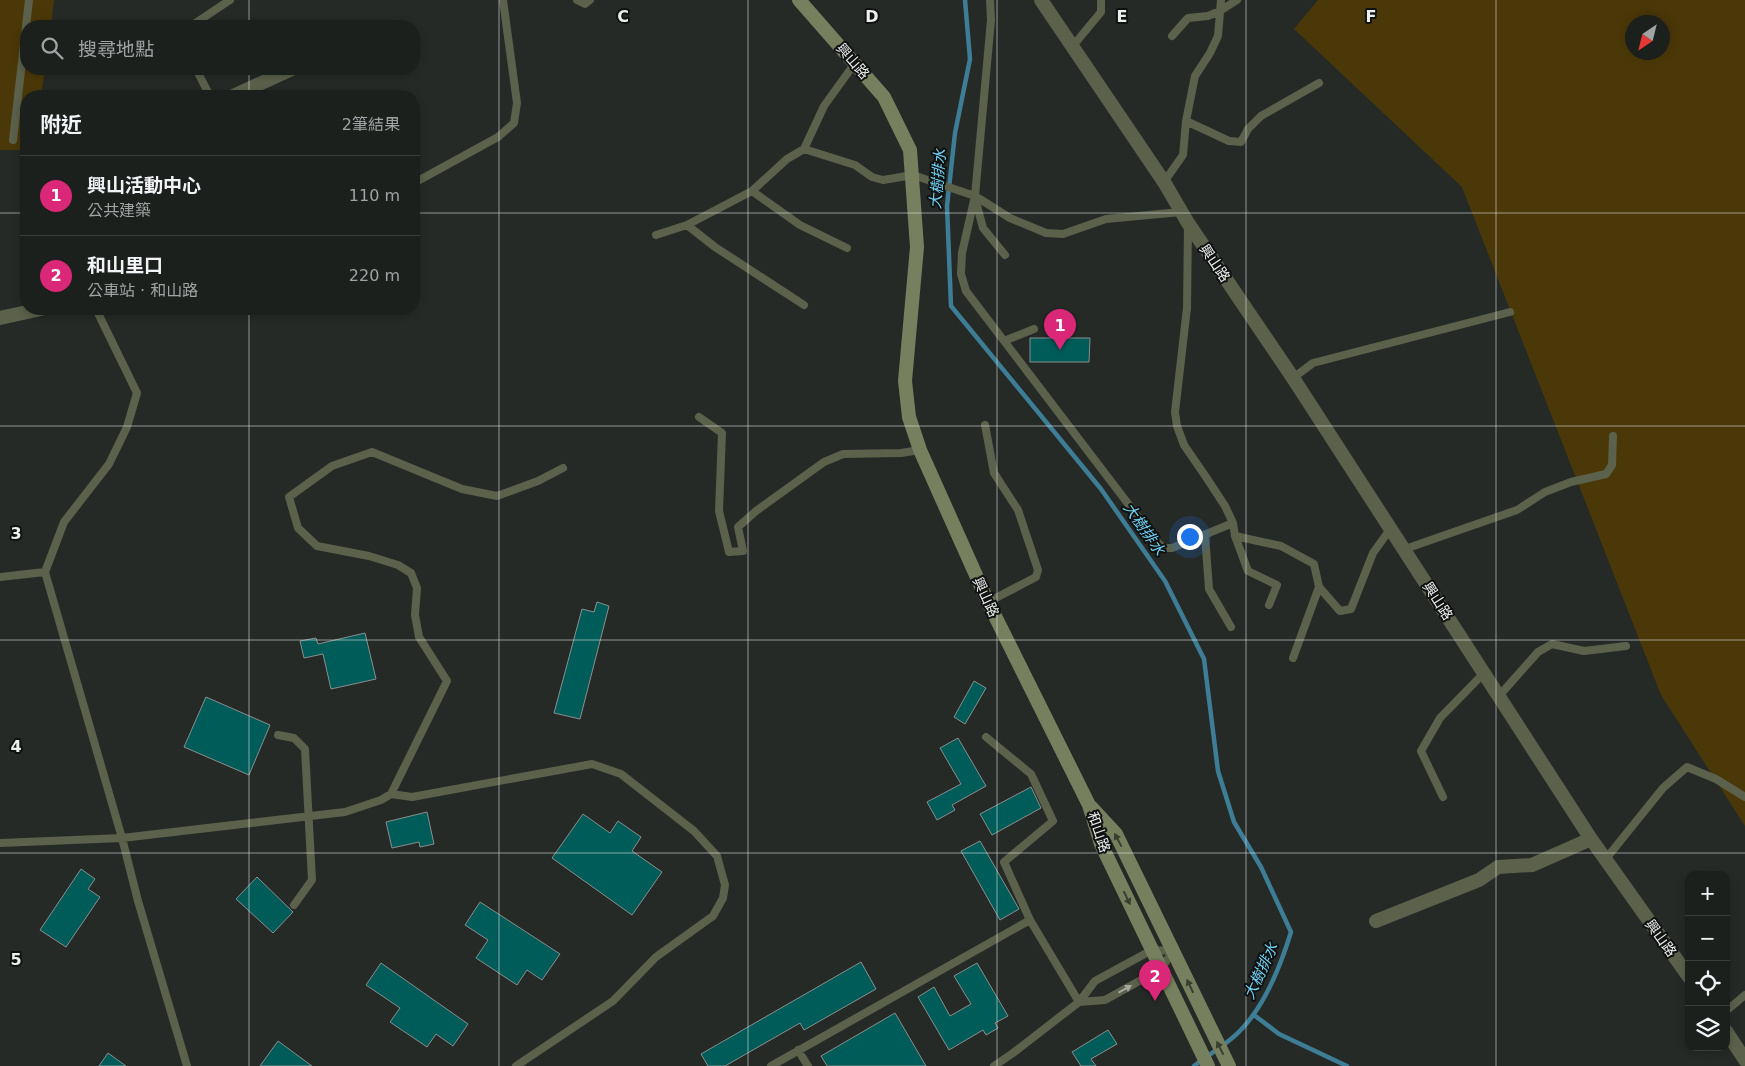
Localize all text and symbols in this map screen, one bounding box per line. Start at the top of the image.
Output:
text: C [617,7,629,26]
text: D [865,7,879,26]
text: E [1117,7,1127,26]
text: F [1366,7,1376,26]
north arrow [1625,15,1670,60]
search box [20,20,420,75]
icon: search [38,34,66,62]
text: 搜尋地點 [78,38,154,60]
street label: 興山路 [833,40,873,82]
text: 附近 [40,113,82,137]
text: 2筆結果 [342,115,400,134]
water label: 大樹排水 [926,147,950,210]
text: 興山活動中心 [87,174,201,196]
text: 1 [50,186,62,205]
text: 110 m [349,186,400,205]
text: 公共建築 [87,201,151,220]
street label: 興山路 [1197,241,1233,285]
text: 和山里口 [87,254,163,276]
text: 2 [50,266,62,285]
text: 220 m [349,266,400,285]
text: 公車站 · 和山路 [87,281,198,300]
pin: 1 [1044,309,1076,350]
water label: 大樹排水 [1119,499,1169,560]
text: 3 [10,524,22,543]
your location [1177,524,1203,550]
street label: 興山路 [970,575,1002,619]
street label: 興山路 [1420,579,1456,623]
text: 4 [10,737,22,756]
street label: 和山路 [1085,810,1113,854]
one-way arrow [1114,833,1122,848]
map controls [1685,871,1730,1051]
button: + [1685,871,1730,916]
one-way arrow [1123,891,1131,905]
street label: 興山路 [1642,916,1680,960]
button: − [1685,916,1730,961]
water label: 大樹排水 [1240,939,1282,1002]
text: 5 [10,950,22,969]
pin: 2 [1139,960,1171,1001]
button: locate [1685,961,1730,1006]
one-way arrow [1186,979,1194,993]
one-way arrow [1117,985,1132,993]
button: layers [1685,1006,1730,1051]
one-way arrow [1216,1041,1224,1055]

